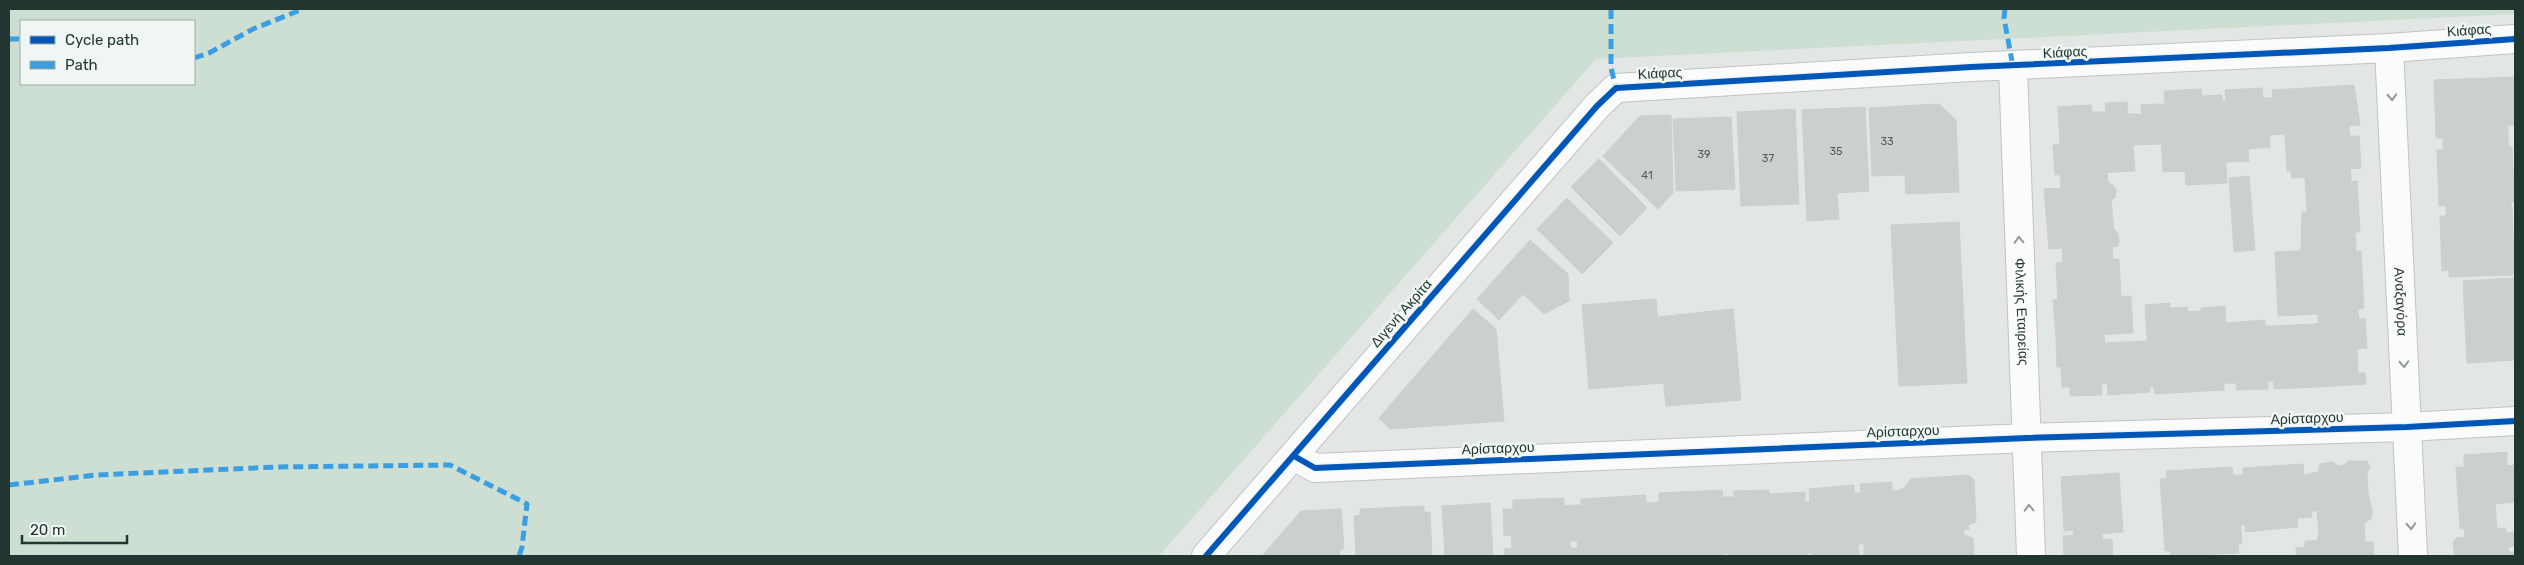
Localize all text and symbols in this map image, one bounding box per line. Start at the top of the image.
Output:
legend [20,20,195,85]
street label: Κιάφας [2446,20,2492,41]
text: Cycle path [65,31,139,49]
street label: Κιάφας [2042,43,2088,62]
text: Path [65,56,98,74]
street label: Κιάφας [1637,64,1683,83]
one-way arrow [2386,93,2397,101]
house number: 33 [1880,135,1894,148]
house number: 35 [1829,145,1843,158]
house number: 39 [1697,148,1711,161]
house number: 37 [1762,152,1774,165]
house number: 41 [1641,169,1653,182]
one-way arrow [2014,236,2025,244]
street label: Φιλικής Εταιρείας [2011,258,2032,366]
street label: Αναξαγόρα [2390,267,2411,337]
street label: Διγενή Ακρίτα [1367,276,1436,351]
one-way arrow [2398,360,2409,368]
street label: Αρίσταρχου [2270,409,2344,428]
street label: Αρίσταρχου [1866,422,1940,441]
street label: Αρίσταρχου [1461,439,1535,458]
one-way arrow [2024,503,2035,511]
scale bar [22,512,128,544]
text: 20 m [30,521,65,539]
one-way arrow [2406,522,2417,530]

